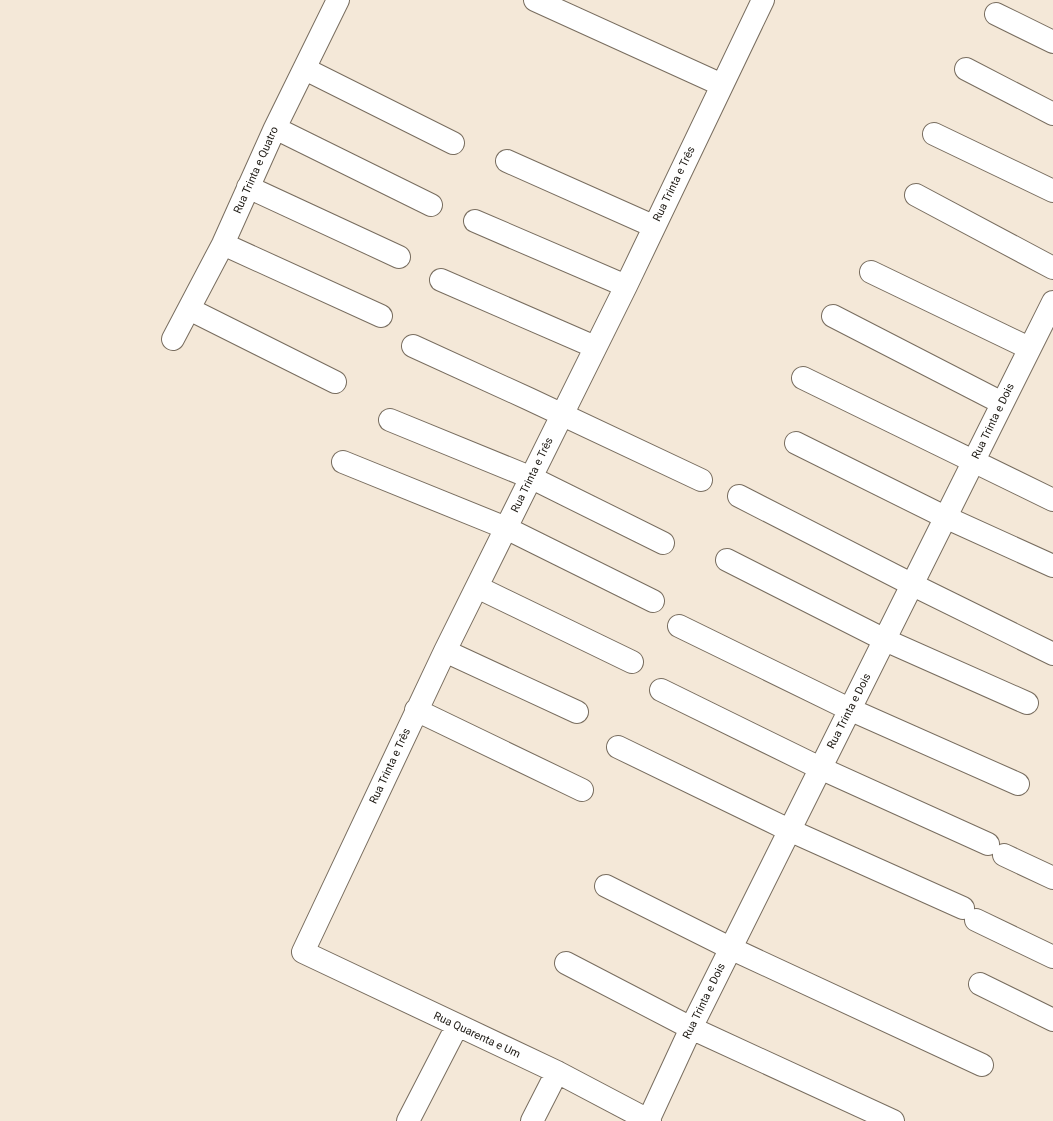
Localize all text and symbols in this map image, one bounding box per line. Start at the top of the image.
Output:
street label: Rua Trinta e Quatro [231,124,281,216]
street label: Rua Trinta e Três [650,144,698,224]
street label: Rua Trinta e Dois [969,381,1017,461]
street label: Rua Trinta e Três [508,435,556,515]
street label: Rua Trinta e Dois [824,671,874,751]
street label: Rua Trinta e Três [367,726,413,806]
street label: Rua Trinta e Dois [680,961,728,1041]
street label: Rua Quarenta e Um [431,1009,523,1061]

